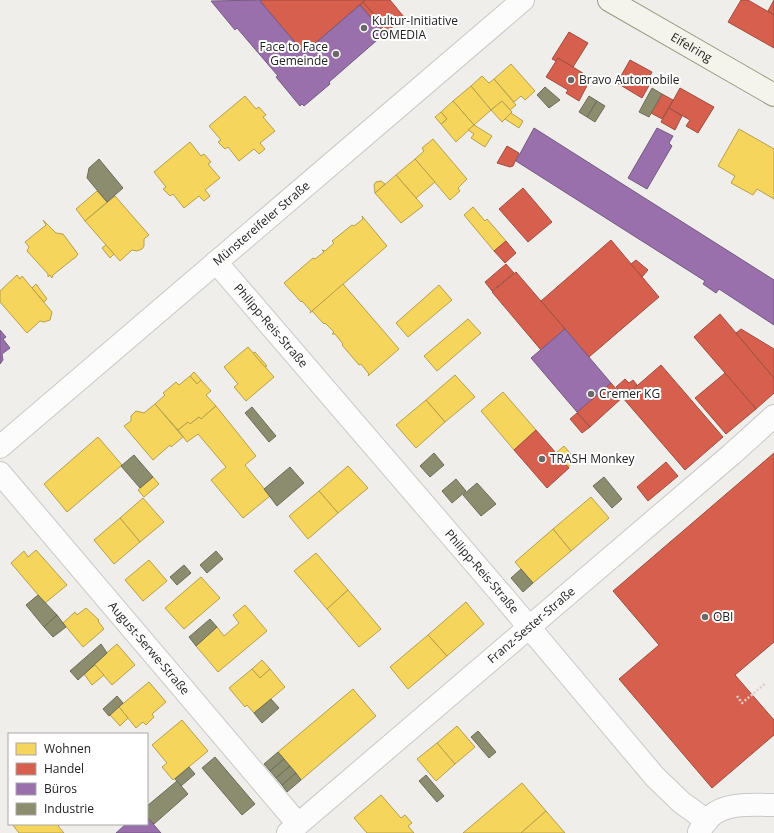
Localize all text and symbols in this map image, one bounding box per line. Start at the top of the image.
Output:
place label: Kultur-Initiative COMEDIA [372,12,458,43]
marker: Kultur-Initiative COMEDIA [359,23,369,33]
street label: Eifelring [668,28,716,66]
place label: Face to Face Gemeinde [260,38,328,69]
marker: Face to Face Gemeinde [331,49,341,59]
place label: Bravo Automobile [579,71,680,88]
marker: Bravo Automobile [566,75,576,85]
street label: Münstereifeler Straße [209,177,313,269]
street label: Philipp-Reis-Straße [230,280,312,371]
place label: Cremer KG [599,385,660,402]
marker: Cremer KG [586,389,596,399]
place label: TRASH Monkey [550,450,636,467]
marker: TRASH Monkey [537,454,547,464]
street label: Philipp-Reis-Straße [441,526,523,617]
street label: Franz-Sester-Straße [484,582,579,667]
street label: August-Serwe-Straße [105,598,194,699]
place label: OBI [713,608,733,625]
marker: OBI [700,612,710,622]
legend [8,733,148,825]
text: Wohnen [44,740,91,757]
text: Handel [44,760,84,777]
text: Büros [44,780,77,797]
text: Industrie [44,800,94,817]

